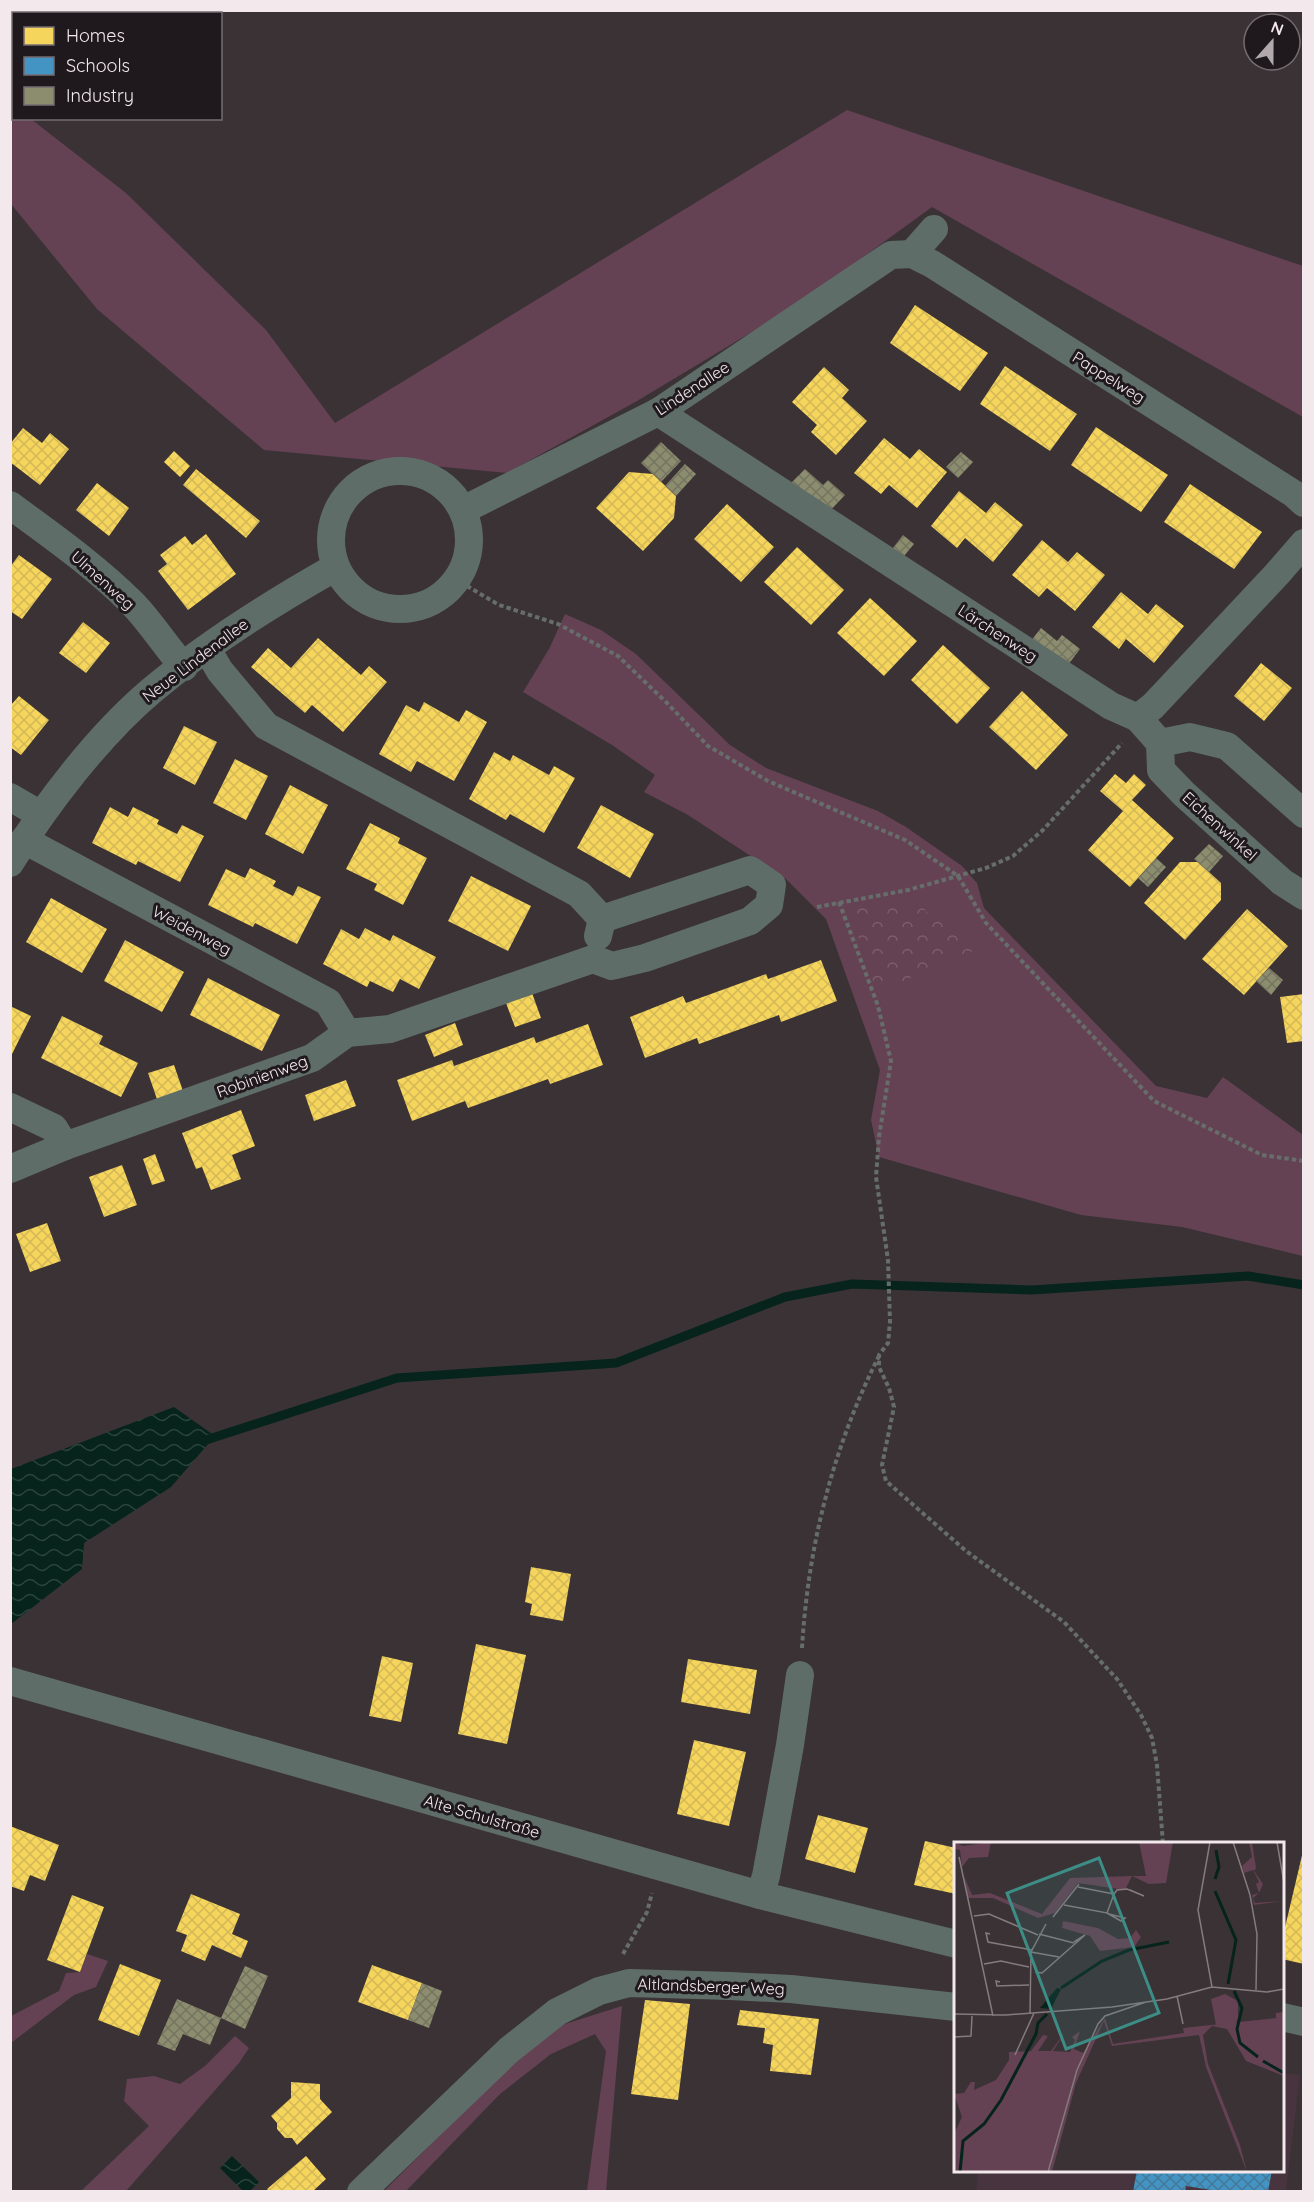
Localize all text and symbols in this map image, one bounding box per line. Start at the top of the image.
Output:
legend [12,12,222,120]
north arrow [1242,12,1302,72]
text: N [1268,17,1286,39]
text: Homes [66,24,125,47]
text: Schools [66,54,130,77]
text: Industry [66,84,134,107]
street label: Pappelweg [1069,347,1149,407]
street label: Lindenallee [651,357,733,419]
street label: Ulmenweg [67,546,139,614]
street label: Lärchenweg [955,600,1041,666]
street label: Neue Lindenallee [138,614,252,706]
street label: Eichenwinkel [1178,787,1262,865]
street label: Weidenweg [149,901,235,959]
street label: Robinienweg [214,1050,310,1102]
street label: Alte Schulstraße [422,1790,542,1842]
inset map [954,1842,1284,2172]
street label: Altlandsberger Weg [637,1973,785,1999]

